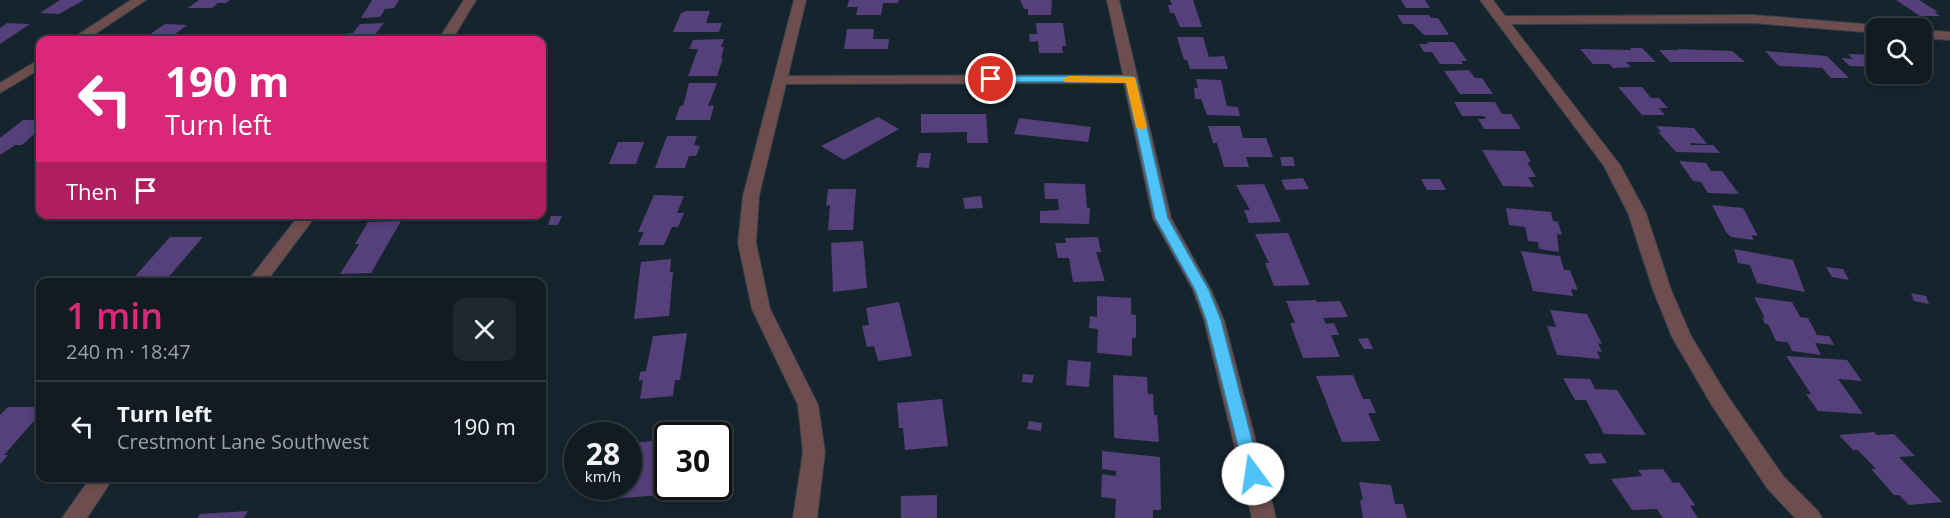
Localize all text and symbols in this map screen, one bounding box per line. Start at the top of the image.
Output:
map controls [1866,18,1932,84]
button: search [1866,18,1932,84]
text: 190 m [165,52,289,109]
pin [965,53,1016,104]
icon: left [66,60,144,138]
icon: arrive [974,62,1007,95]
text: Turn left [165,106,272,143]
icon: arrive [129,174,162,207]
text: Then [66,176,117,206]
text: 1 min [66,291,163,340]
button: close [453,298,516,361]
text: 240 m · 18:47 [66,338,191,365]
text: Turn left [117,398,212,428]
icon: left [66,410,99,443]
text: 190 m [452,411,516,441]
speed limit sign: 30 [654,422,732,500]
text: Crestmont Lane Southwest [117,428,369,455]
text: 28 [586,433,620,474]
position arrow [1221,442,1285,506]
text: km/h [585,466,621,486]

